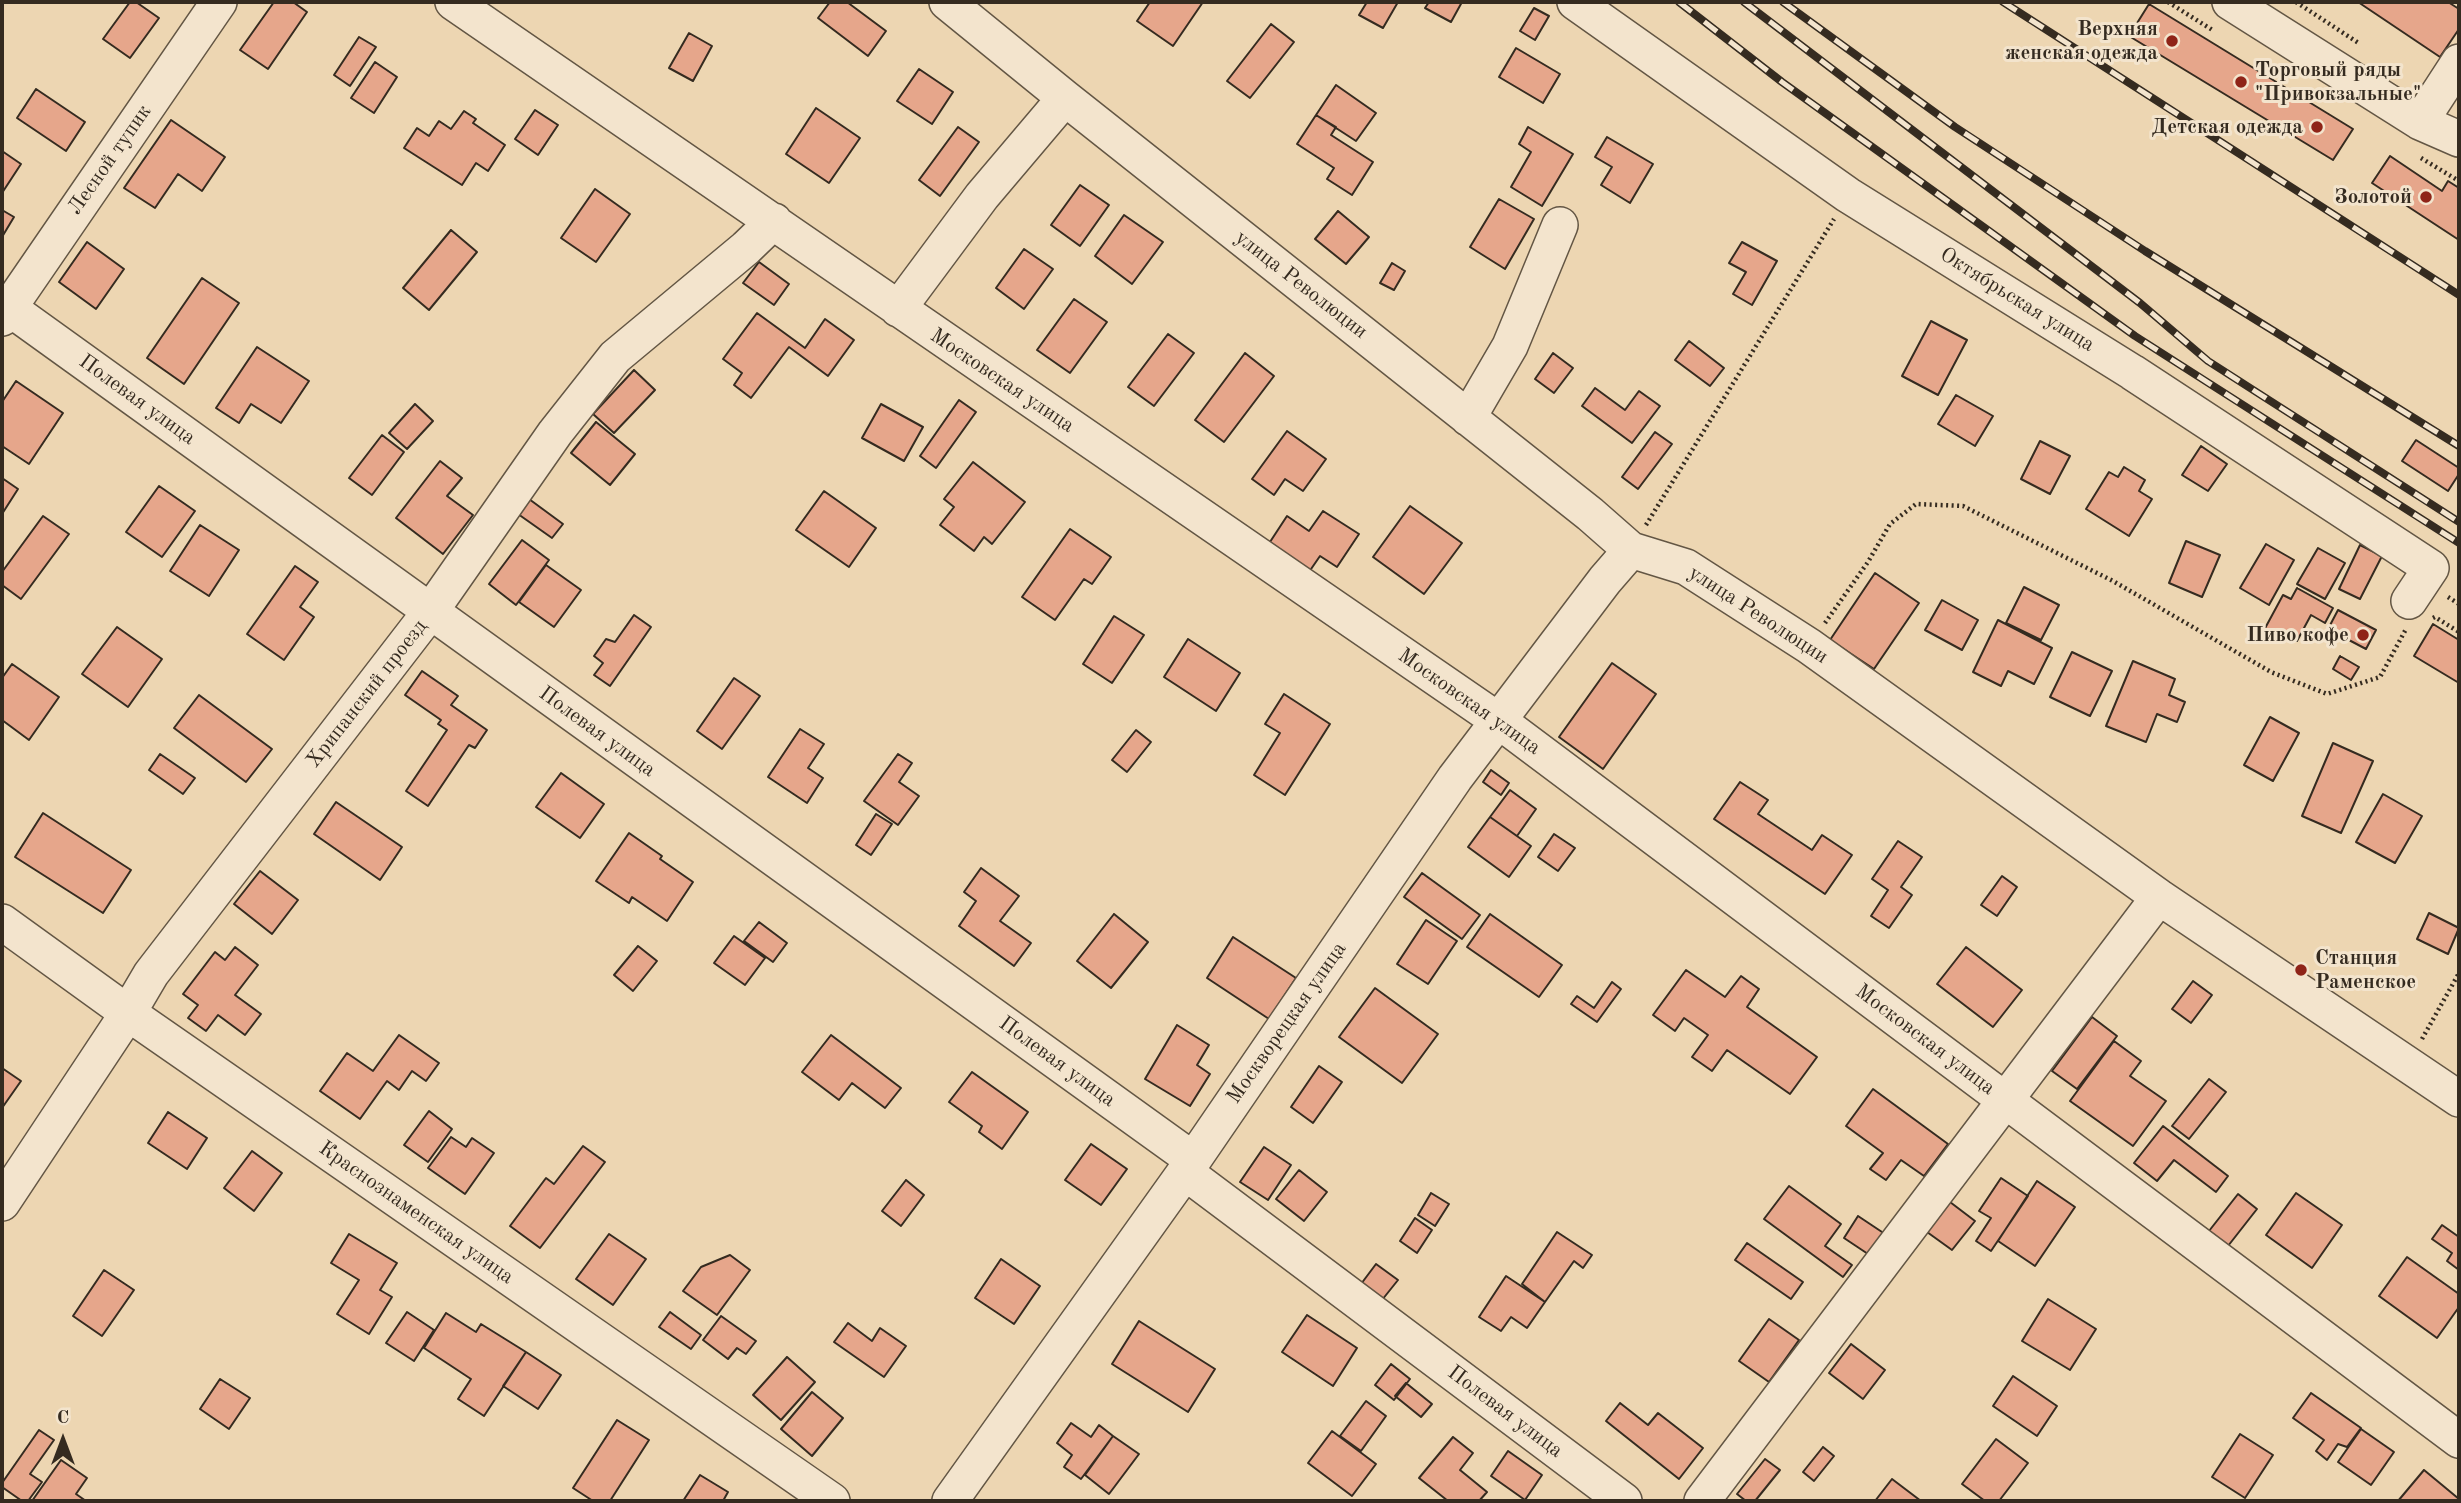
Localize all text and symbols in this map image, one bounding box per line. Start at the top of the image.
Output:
place label: Верхняя женская одежда [2005,16,2158,66]
marker: Верхняя женская одежда [2164,33,2180,49]
place label: Торговый ряды "Привокзальные" [2255,57,2421,107]
marker: Торговый ряды "Привокзальные" [2233,74,2249,90]
street label: Лесной тупик [63,100,157,220]
place label: Детская одежда [2152,114,2303,140]
marker: Детская одежда [2309,119,2325,135]
place label: Золотой [2334,184,2412,210]
marker: Золотой [2418,189,2434,205]
street label: улица Революции [1230,225,1372,345]
street label: Октябрьская улица [1935,242,2099,358]
street label: Московская улица [925,323,1079,439]
street label: Полевая улица [74,349,200,451]
street label: улица Революции [1683,560,1833,670]
street label: Хрипанский проезд [301,615,433,773]
place label: Пиво кофе [2246,622,2349,648]
marker: Пиво кофе [2355,627,2371,643]
street label: Московская улица [1393,643,1545,761]
street label: Полевая улица [534,681,660,783]
street label: Москворецкая улица [1222,937,1352,1109]
place label: Станция Раменское [2315,945,2416,995]
marker: Станция Раменское [2293,962,2309,978]
street label: Московская улица [1850,979,2000,1101]
street label: Полевая улица [994,1011,1120,1113]
street label: Краснознаменская улица [314,1136,518,1290]
street label: Полевая улица [1442,1360,1568,1464]
north arrow [28,1405,98,1475]
text: С [57,1409,69,1428]

